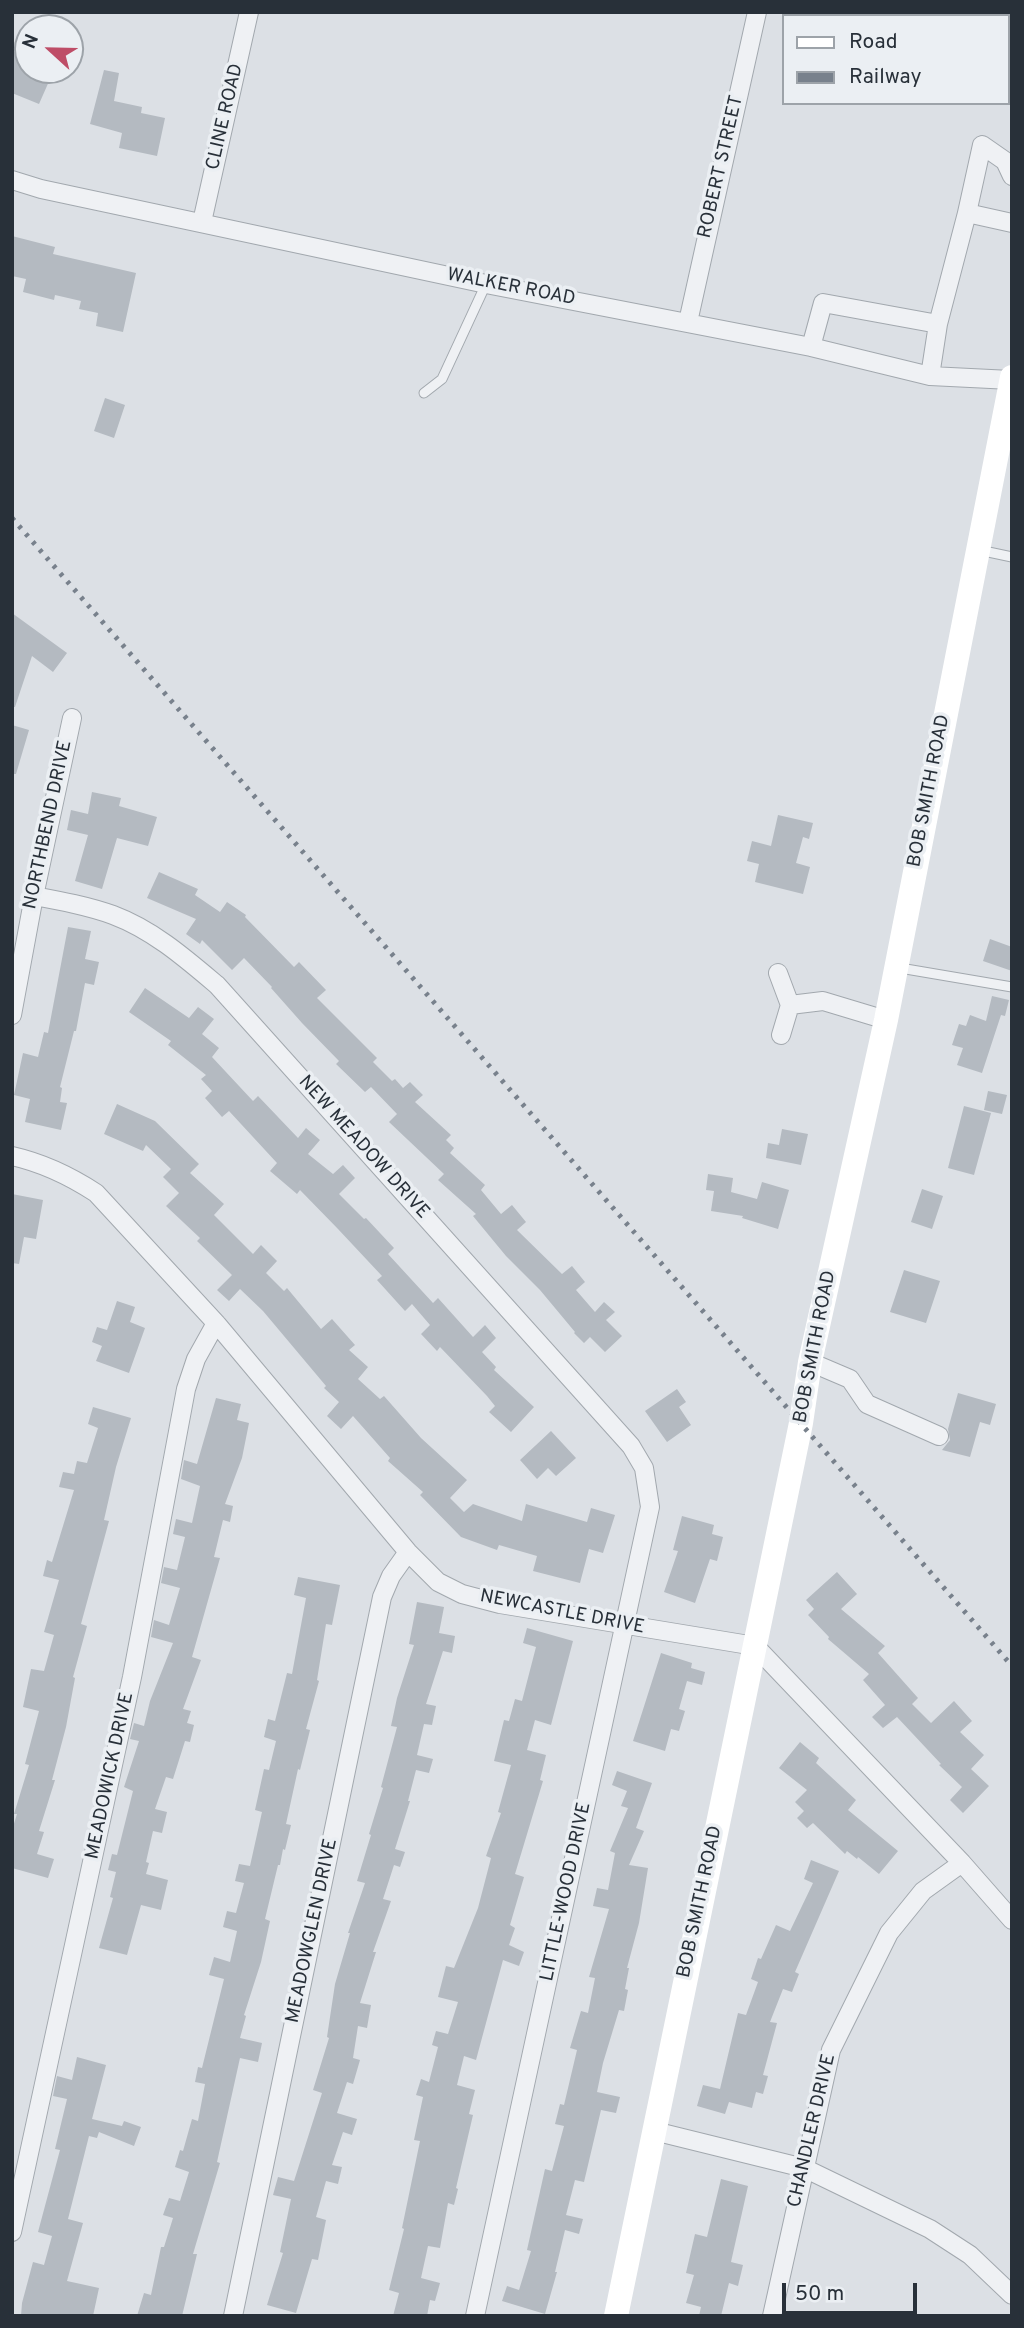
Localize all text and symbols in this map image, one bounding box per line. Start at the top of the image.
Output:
north arrow [14,14,84,84]
legend [782,14,1010,105]
text: Road [849,29,898,56]
text: N [18,31,45,53]
street label: CLINE ROAD [203,62,249,172]
text: Railway [849,64,922,91]
street label: ROBERT STREET [694,93,750,241]
street label: WALKER ROAD [445,264,577,312]
street label: BOB SMITH ROAD [904,713,956,869]
street label: NORTHBEND DRIVE [20,738,78,912]
street label: NEW MEADOW DRIVE [293,1072,433,1224]
street label: BOB SMITH ROAD [790,1269,842,1425]
street label: NEWCASTLE DRIVE [478,1586,646,1640]
street label: MEADOWICK DRIVE [82,1691,140,1861]
street label: LITTLE-WOOD DRIVE [537,1800,597,1984]
street label: BOB SMITH ROAD [674,1824,728,1980]
street label: MEADOWGLEN DRIVE [282,1837,344,2025]
street label: CHANDLER DRIVE [784,2052,842,2210]
scale bar [786,2268,921,2312]
text: 50 m [795,2281,844,2308]

